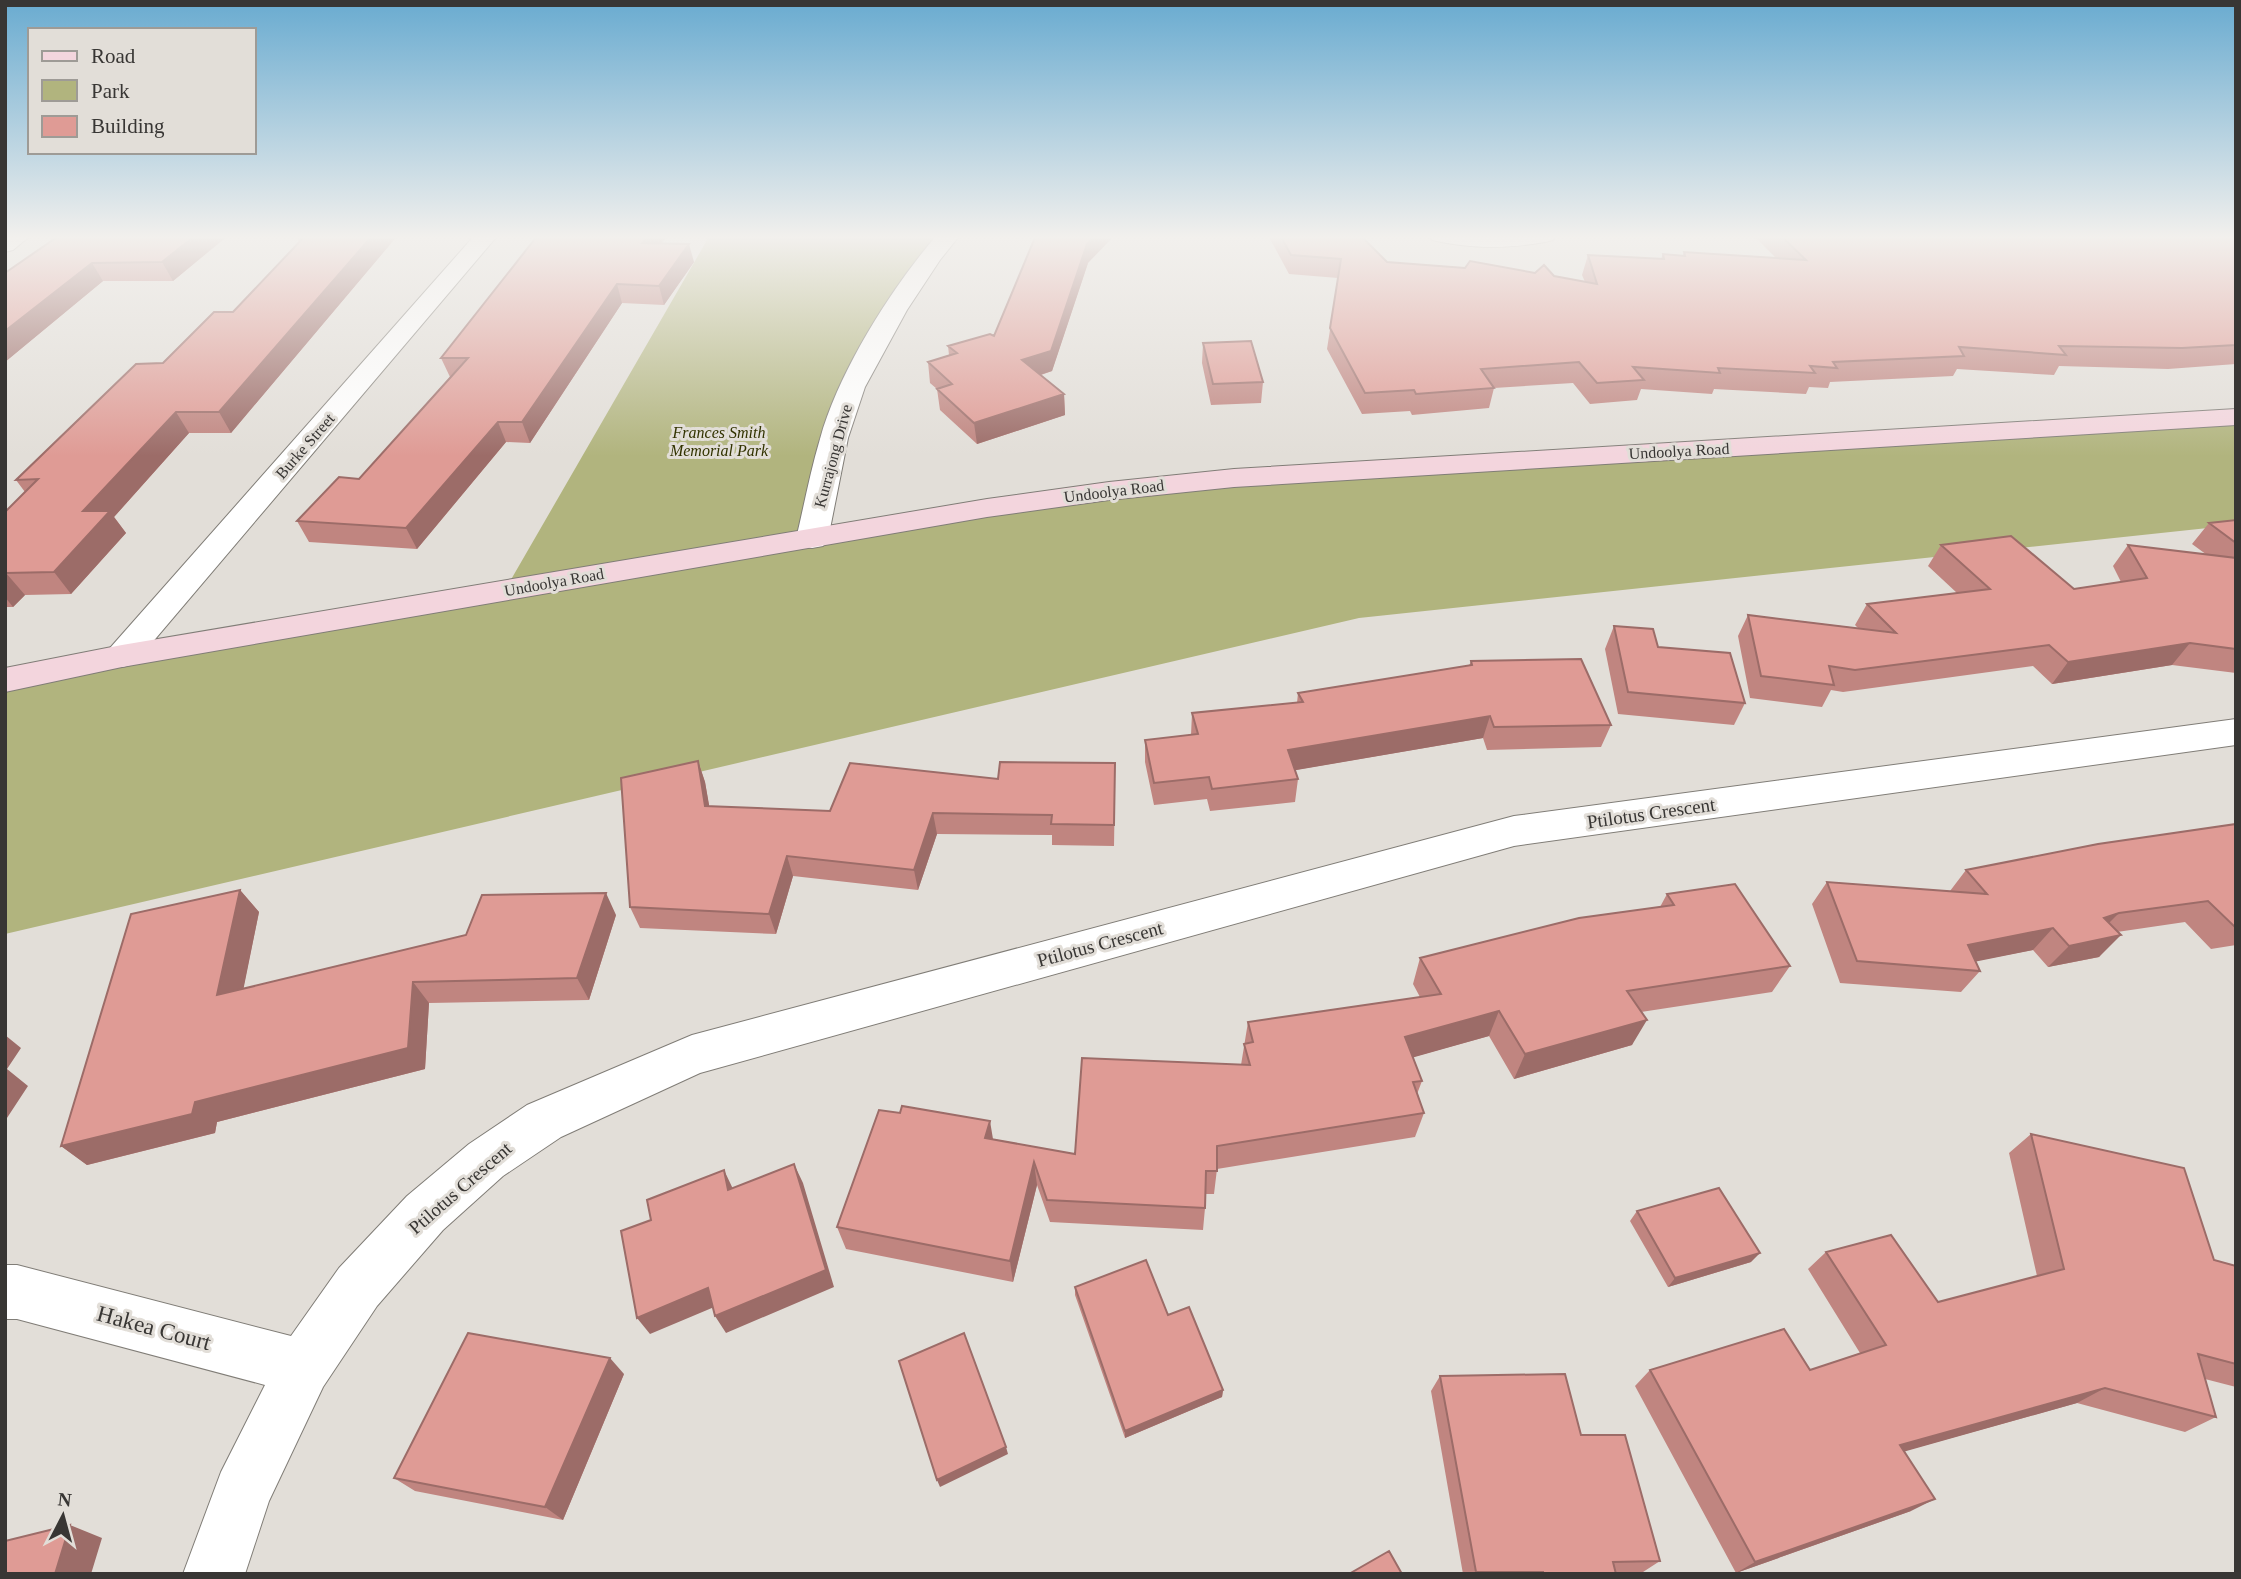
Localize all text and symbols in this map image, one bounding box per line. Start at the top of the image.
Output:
legend [28,28,256,154]
text: Road [91,44,136,68]
text: Park [91,79,130,103]
text: Building [91,114,165,138]
street label: Kurrajong Drive [811,403,856,510]
street label: Burke Street [272,410,338,482]
park label: Frances Smith Memorial Park [669,424,769,459]
street label: Undoolya Road [1628,440,1730,463]
street label: Undoolya Road [1063,476,1165,507]
street label: Undoolya Road [503,565,605,600]
street label: Ptilotus Crescent [1586,794,1717,832]
street label: Ptilotus Crescent [1035,917,1166,971]
street label: Ptilotus Crescent [404,1137,516,1238]
street label: Hakea Court [94,1301,214,1355]
north arrow [28,1481,98,1551]
text: N [57,1488,73,1511]

